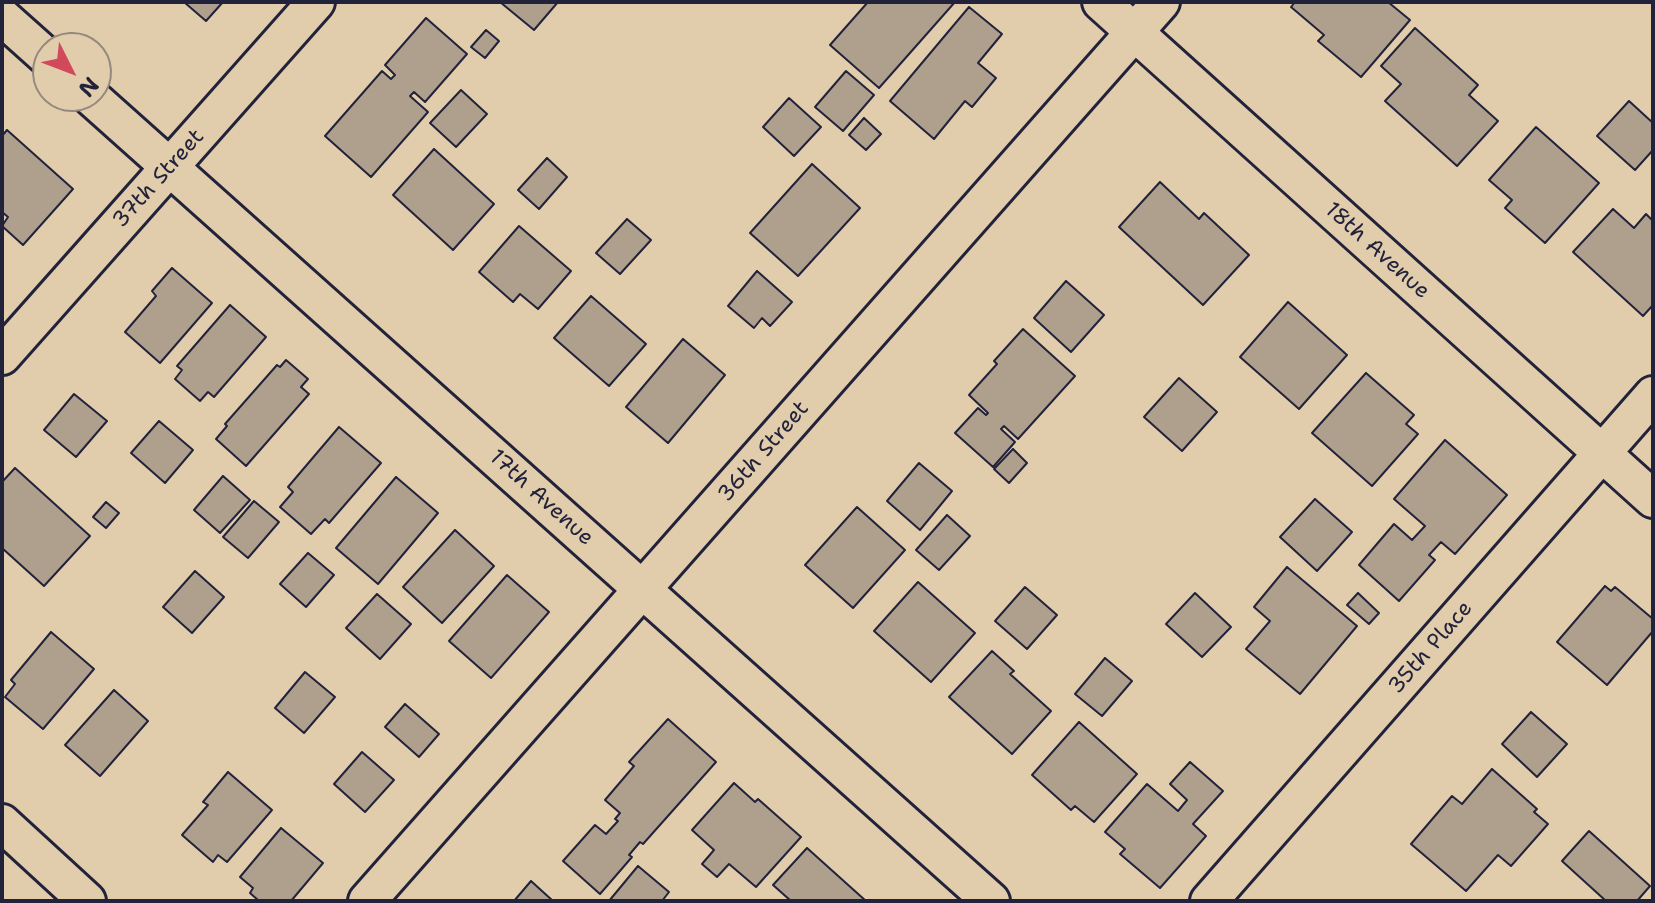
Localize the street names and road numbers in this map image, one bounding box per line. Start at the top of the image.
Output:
street label: 37th Street [108,124,210,234]
street label: 18th Avenue [1319,197,1435,305]
street label: 36th Street [713,396,815,508]
street label: 17th Avenue [483,444,599,552]
street label: 35th Place [1383,596,1479,700]

